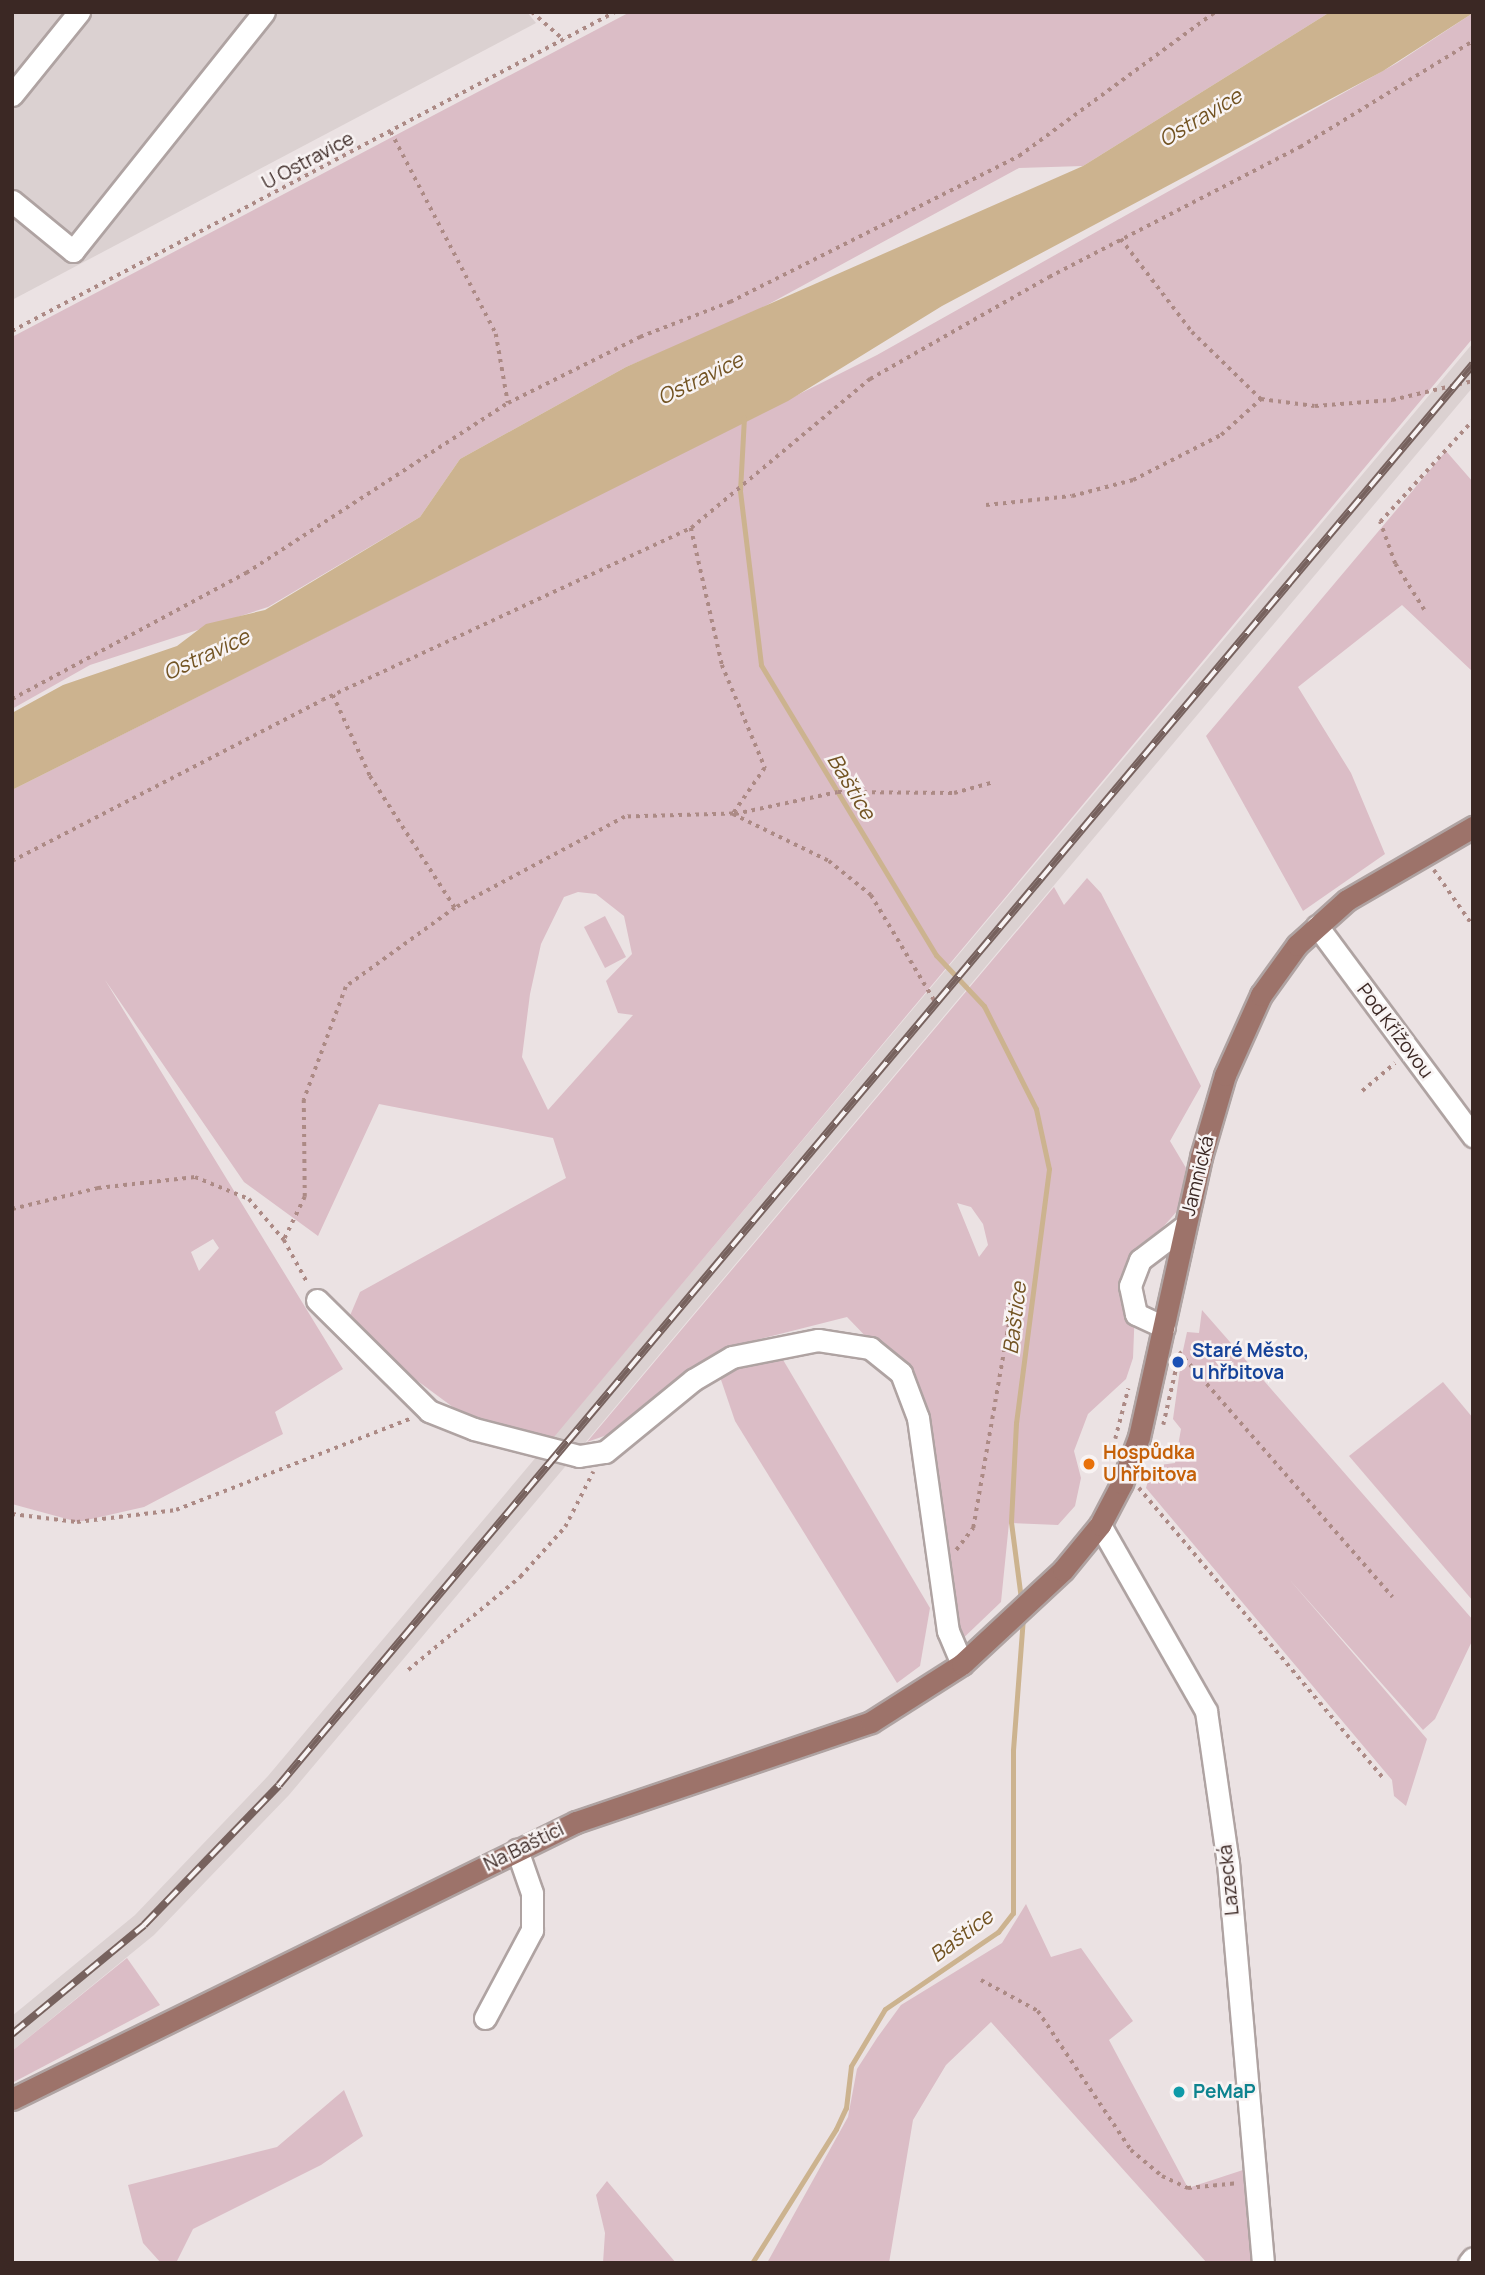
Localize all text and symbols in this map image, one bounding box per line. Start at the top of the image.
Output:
water label: Ostravice [1154,82,1246,152]
street label: U Ostravice [258,127,358,195]
water label: Ostravice [653,346,747,410]
water label: Ostravice [159,623,253,685]
water label: Baštice [823,748,881,824]
street label: Pod Křížovou [1352,979,1438,1083]
street label: Jamnická [1177,1134,1219,1218]
water label: Baštice [997,1281,1031,1355]
place label: Staré Město, u hřbitova [1192,1340,1309,1384]
marker: Staré Město, u hřbitova [1170,1354,1186,1370]
place label: Hospůdka U hřbitova [1103,1442,1197,1486]
marker: Hospůdka U hřbitova [1081,1456,1097,1472]
street label: Na Baštici [480,1818,568,1876]
street label: Lazecká [1214,1843,1244,1917]
water label: Baštice [924,1903,998,1967]
place label: PeMaP [1193,2081,1256,2103]
marker: PeMaP [1171,2084,1187,2100]

